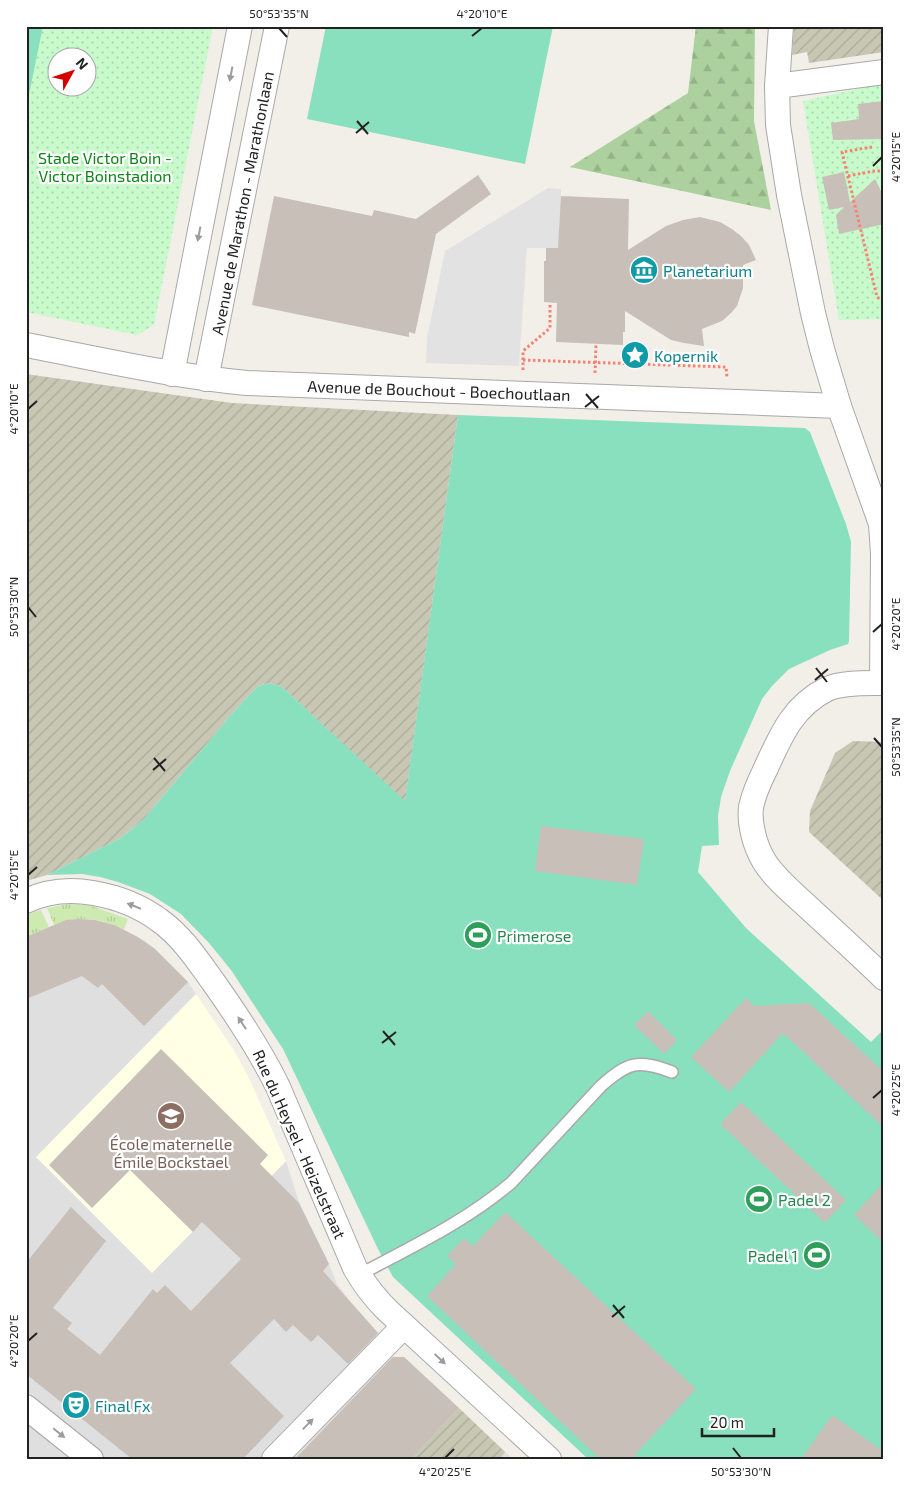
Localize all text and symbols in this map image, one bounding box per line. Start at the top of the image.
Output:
text: 50°53'35"N [249,6,309,20]
text: 4°20'10"E [456,6,508,20]
north arrow [48,48,98,98]
text: N [73,54,92,73]
one-way arrow [226,67,234,83]
street label: Avenue de Marathon - Marathonlaan [207,70,277,336]
text: 4°20'15"E [888,132,902,182]
park label: Stade Victor Boin - Victor Boinstadion [38,148,172,185]
one-way arrow [195,226,203,242]
museum icon: Planetarium [629,255,659,285]
place label: Planetarium [663,261,752,280]
place icon: Kopernik [620,340,650,370]
place label: Kopernik [654,346,718,365]
street label: Avenue de Bouchout - Boechoutlaan [307,376,571,404]
text: 4°20'10"E [6,383,20,435]
text: 50°53'30"N [6,577,20,637]
text: 4°20'20"E [888,597,902,651]
text: 50°53'35"N [888,717,902,777]
text: 4°20'15"E [6,850,20,900]
one-way arrow [126,902,141,909]
sports icon: Primerose [463,920,493,950]
place label: Primerose [497,926,571,945]
one-way arrow [237,1017,247,1030]
street label: Rue du Heysel - Heizelstraat [250,1046,350,1242]
text: 4°20'25"E [888,1064,902,1116]
school or university icon: École maternelle Émile Bockstael [156,1101,186,1131]
place label: École maternelle Émile Bockstael [110,1134,232,1171]
sports icon: Padel 2 [744,1184,774,1214]
place label: Padel 2 [778,1190,831,1209]
sports icon: Padel 1 [802,1240,832,1270]
place label: Padel 1 [748,1246,798,1265]
text: 4°20'20"E [6,1314,20,1368]
one-way arrow [434,1353,447,1364]
theatre icon: Final Fx [61,1390,91,1420]
place label: Final Fx [95,1396,151,1415]
scale bar [702,1405,775,1437]
text: 20 m [710,1413,744,1431]
one-way arrow [302,1418,314,1430]
one-way arrow [52,1427,65,1438]
text: 4°20'25"E [419,1464,471,1478]
text: 50°53'30"N [711,1464,771,1478]

